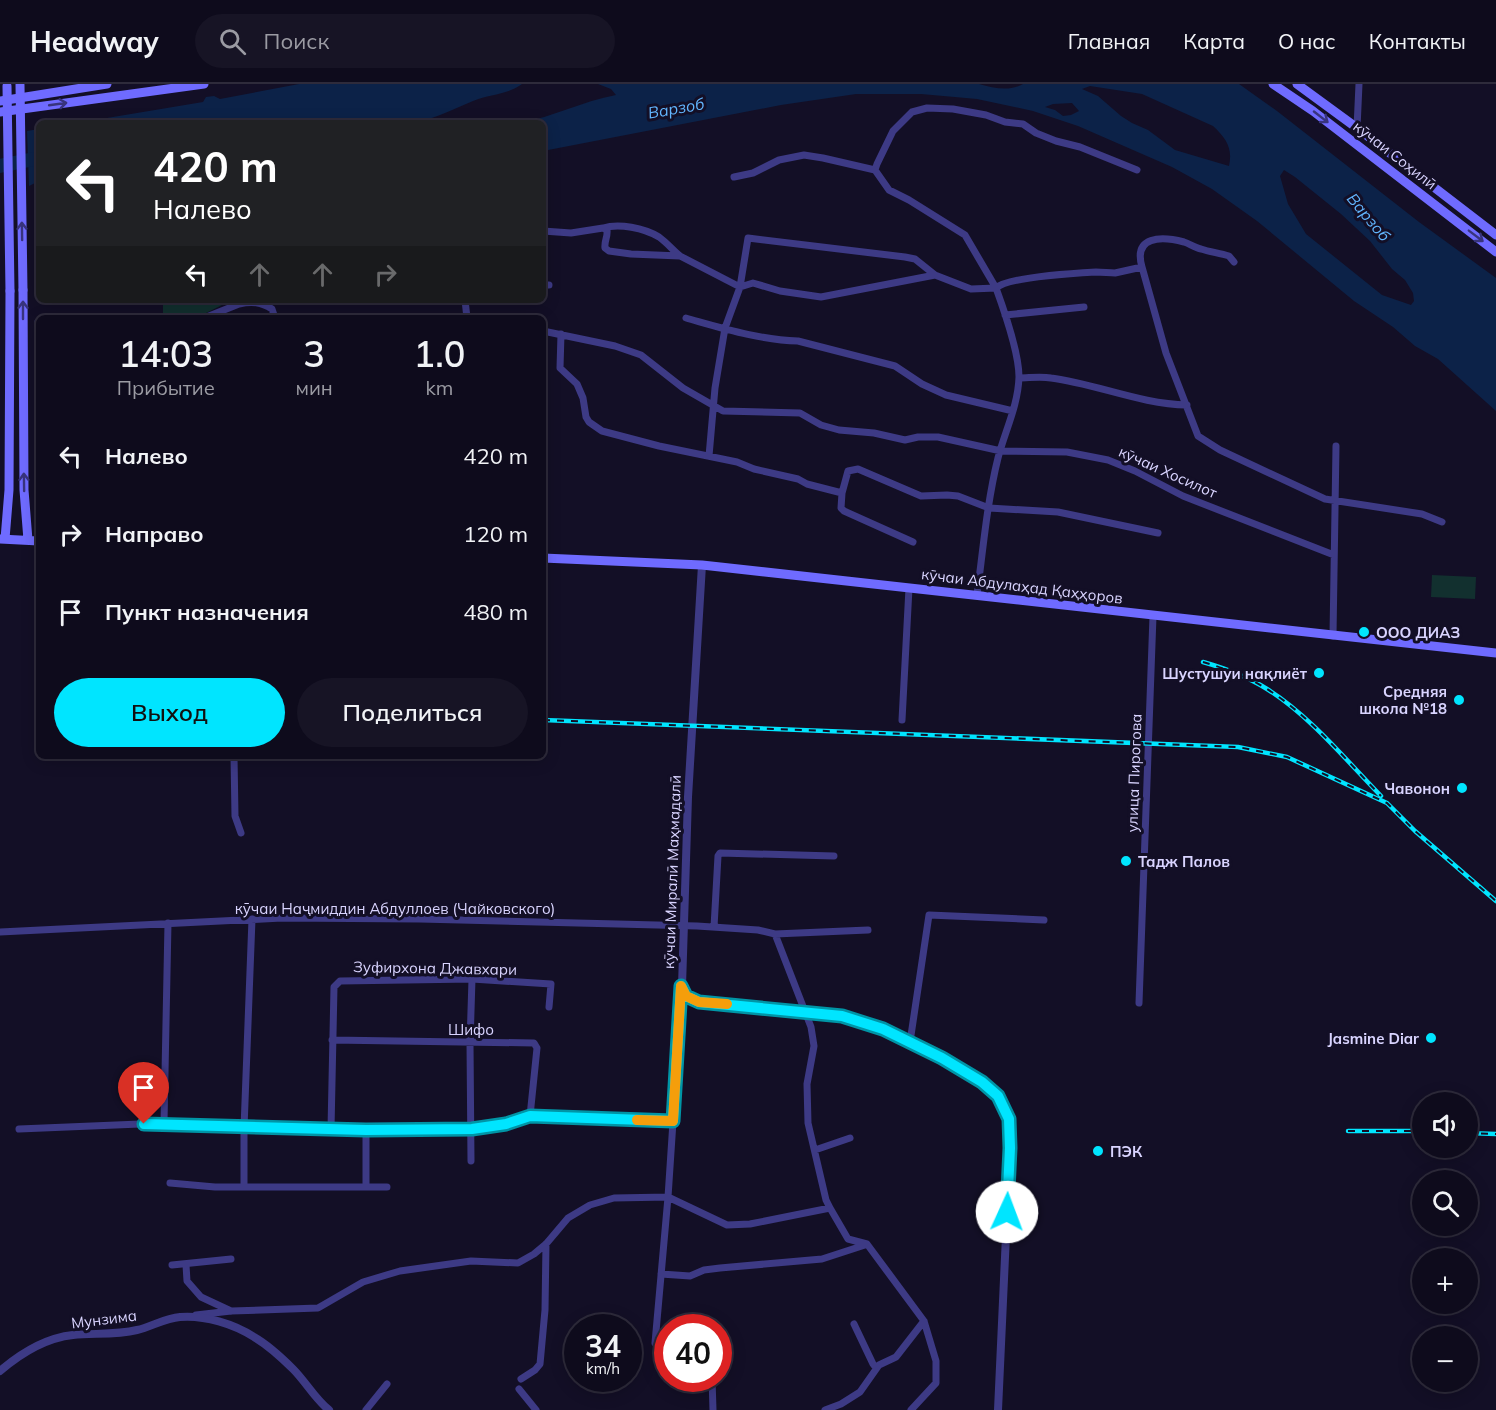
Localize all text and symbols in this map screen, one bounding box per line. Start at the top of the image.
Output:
search box [195,14,615,68]
text: Headway [30,24,159,59]
icon: search [216,25,249,58]
text: Поиск [264,27,329,55]
text: Главная [1068,28,1150,54]
text: Карта [1183,28,1245,54]
text: О нас [1278,28,1336,54]
text: Контакты [1369,28,1466,54]
water label: Варзоб [646,93,707,123]
one-way arrow [48,99,67,110]
one-way arrow [1313,111,1329,124]
street label: кӯчаи Соҳилӣ [1350,117,1440,193]
text: 420 m [153,140,278,193]
icon: left [54,144,132,222]
water label: Варзоб [1343,189,1395,246]
text: Налево [153,192,252,226]
one-way arrow [17,222,28,242]
one-way arrow [1467,230,1483,243]
icon: left [180,258,213,291]
icon: ahead [243,258,276,291]
icon: ahead [306,258,339,291]
icon: right [369,258,402,291]
one-way arrow [17,301,29,321]
text: 14:03 [118,331,213,376]
text: 3 [303,331,325,376]
text: 1.0 [414,331,465,376]
text: Прибытие [117,375,215,400]
text: мин [295,375,333,400]
text: km [425,375,453,400]
icon: left [54,440,87,473]
text: Налево [105,442,188,470]
text: 420 m [463,442,528,470]
street label: кӯчаи Хосилот [1116,442,1220,502]
one-way arrow [18,473,30,493]
icon: right [54,518,87,551]
text: Направо [105,520,203,548]
text: 120 m [463,520,528,548]
street label: кӯчаи Абдулаҳад Қаҳҳоров [920,564,1124,608]
icon: arrive [54,596,87,629]
text: Пункт назначения [105,598,309,626]
text: 480 m [463,598,528,626]
place label: ООО ДИАЗ [1376,623,1460,642]
marker: ООО ДИАЗ [1357,625,1371,639]
place label: Шустушуи нақлиёт [1162,664,1308,683]
marker: Шустушуи нақлиёт [1312,666,1326,680]
button: Выход [54,678,285,747]
button: Поделиться [297,678,528,747]
place label: Средняя школа №18 [1359,682,1447,718]
marker: Средняя школа №18 [1452,693,1466,707]
street label: улица Пирогова [1122,713,1146,833]
street label: кӯчаи Миралӣ Маҳмадалӣ [659,775,685,969]
place label: Чавонон [1384,779,1450,798]
marker: Чавонон [1455,781,1469,795]
place label: Тадж Палов [1138,852,1230,871]
marker: Тадж Палов [1119,854,1133,868]
street label: кӯчаи Наҷмиддин Абдуллоев (Чайковского) [235,899,555,918]
street label: Зуфирхона Джавхари [353,957,517,979]
street label: Шифо [448,1020,494,1039]
place label: Jasmine Diar [1327,1029,1419,1048]
marker: Jasmine Diar [1424,1031,1438,1045]
pin [118,1062,169,1124]
icon: arrive [127,1071,160,1104]
map controls [1412,1092,1478,1392]
button: sound [1412,1092,1478,1158]
place label: ПЭК [1110,1142,1143,1161]
marker: ПЭК [1091,1144,1105,1158]
button: search [1412,1170,1478,1236]
position arrow [975,1180,1039,1244]
button: + [1412,1248,1478,1314]
street label: Мунзима [70,1306,138,1332]
speed limit sign: 40 [654,1314,732,1392]
button: − [1412,1326,1478,1392]
text: 34 [585,1327,621,1365]
text: km/h [586,1359,620,1378]

